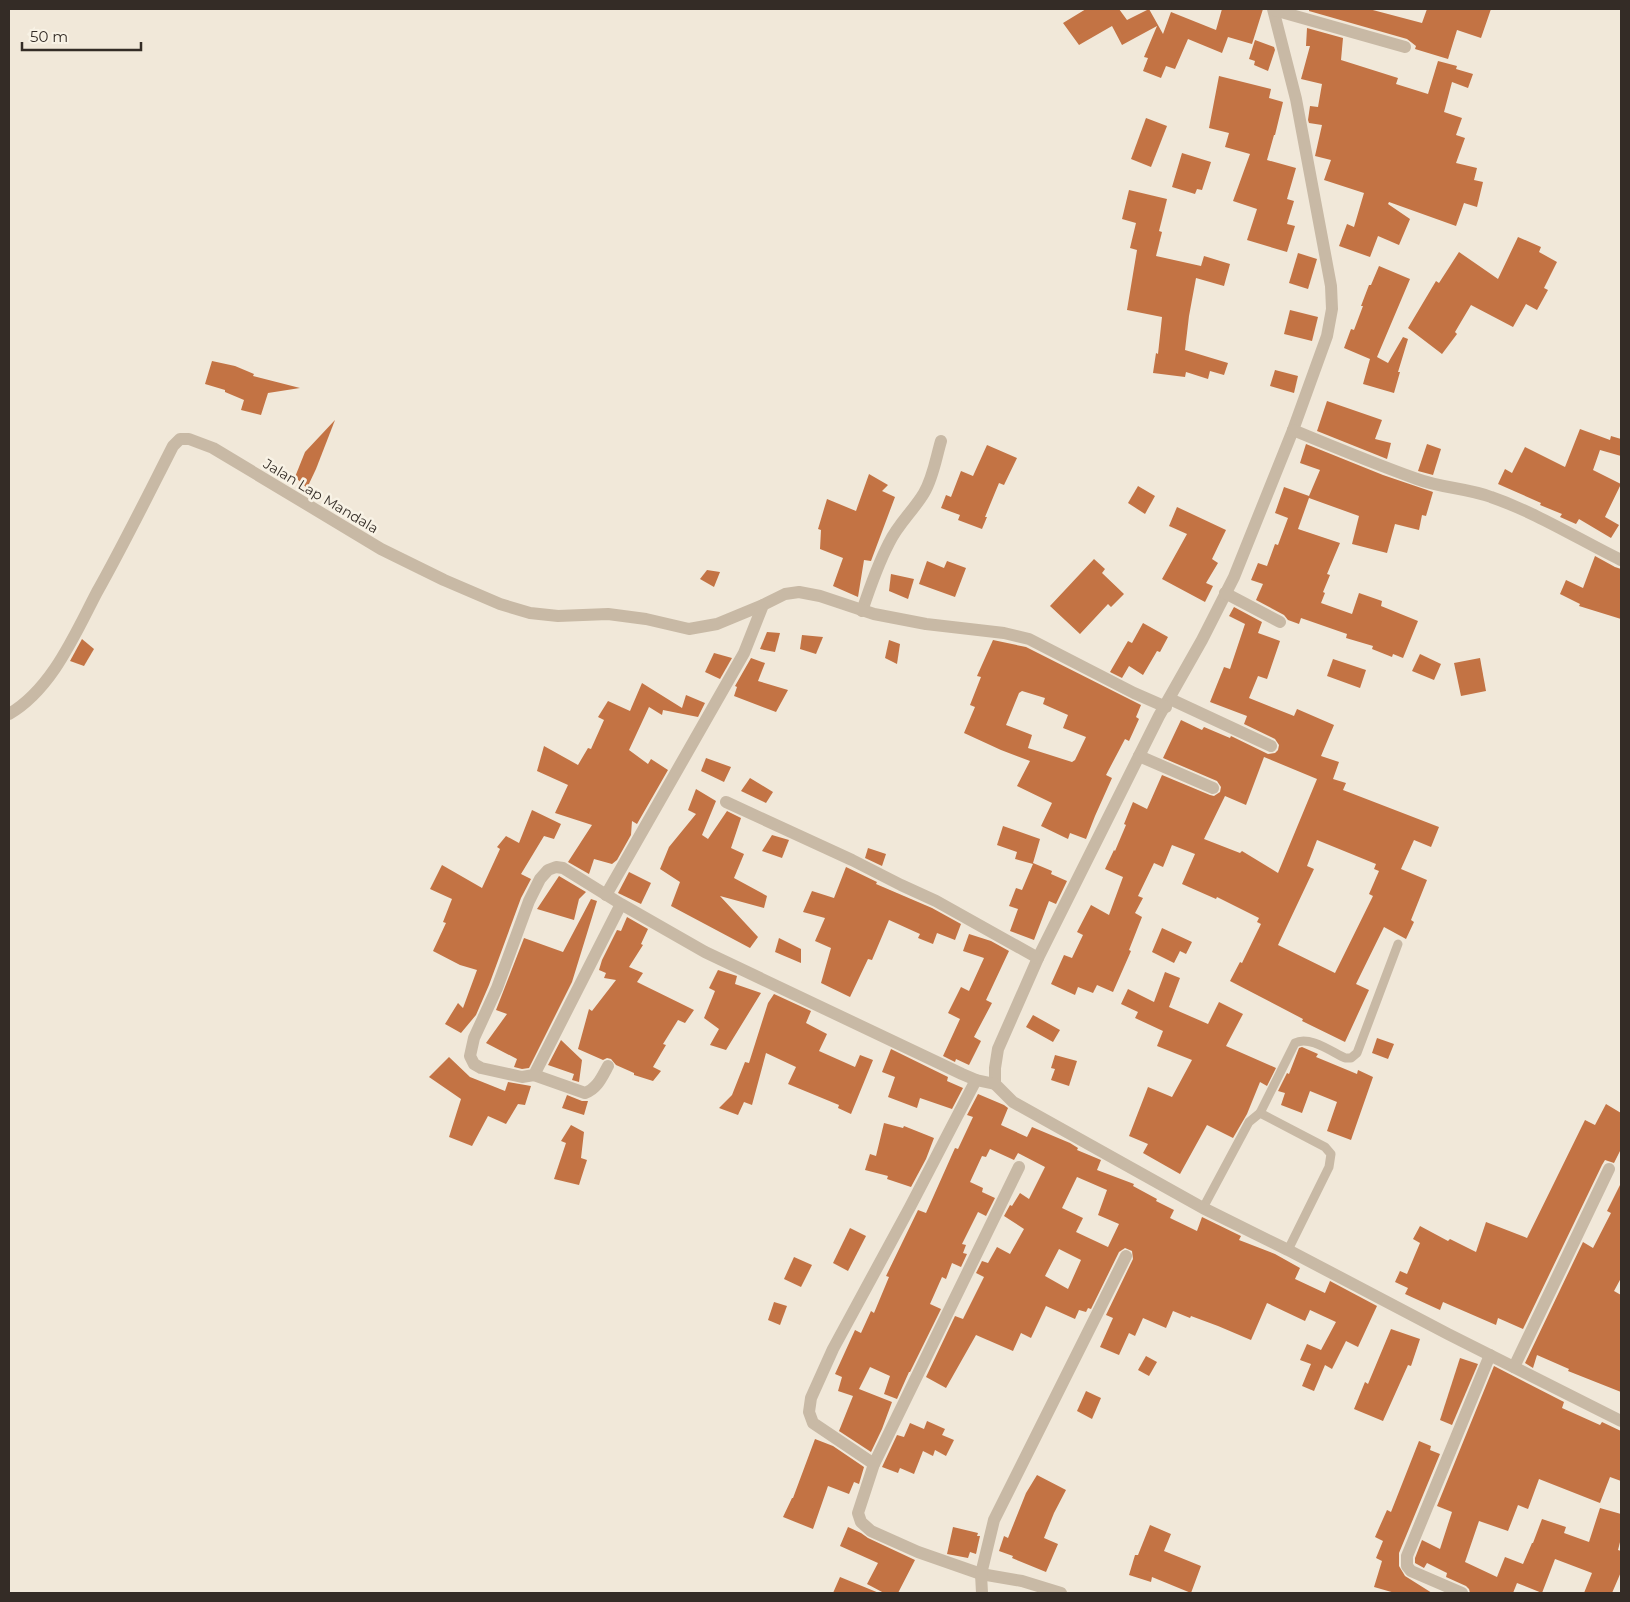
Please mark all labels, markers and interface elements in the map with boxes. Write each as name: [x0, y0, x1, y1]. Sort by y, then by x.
scale bar: [22, 20, 141, 52]
text: 50 m: [30, 27, 68, 46]
street label: Jalan Lap Mandala: [259, 454, 382, 537]

